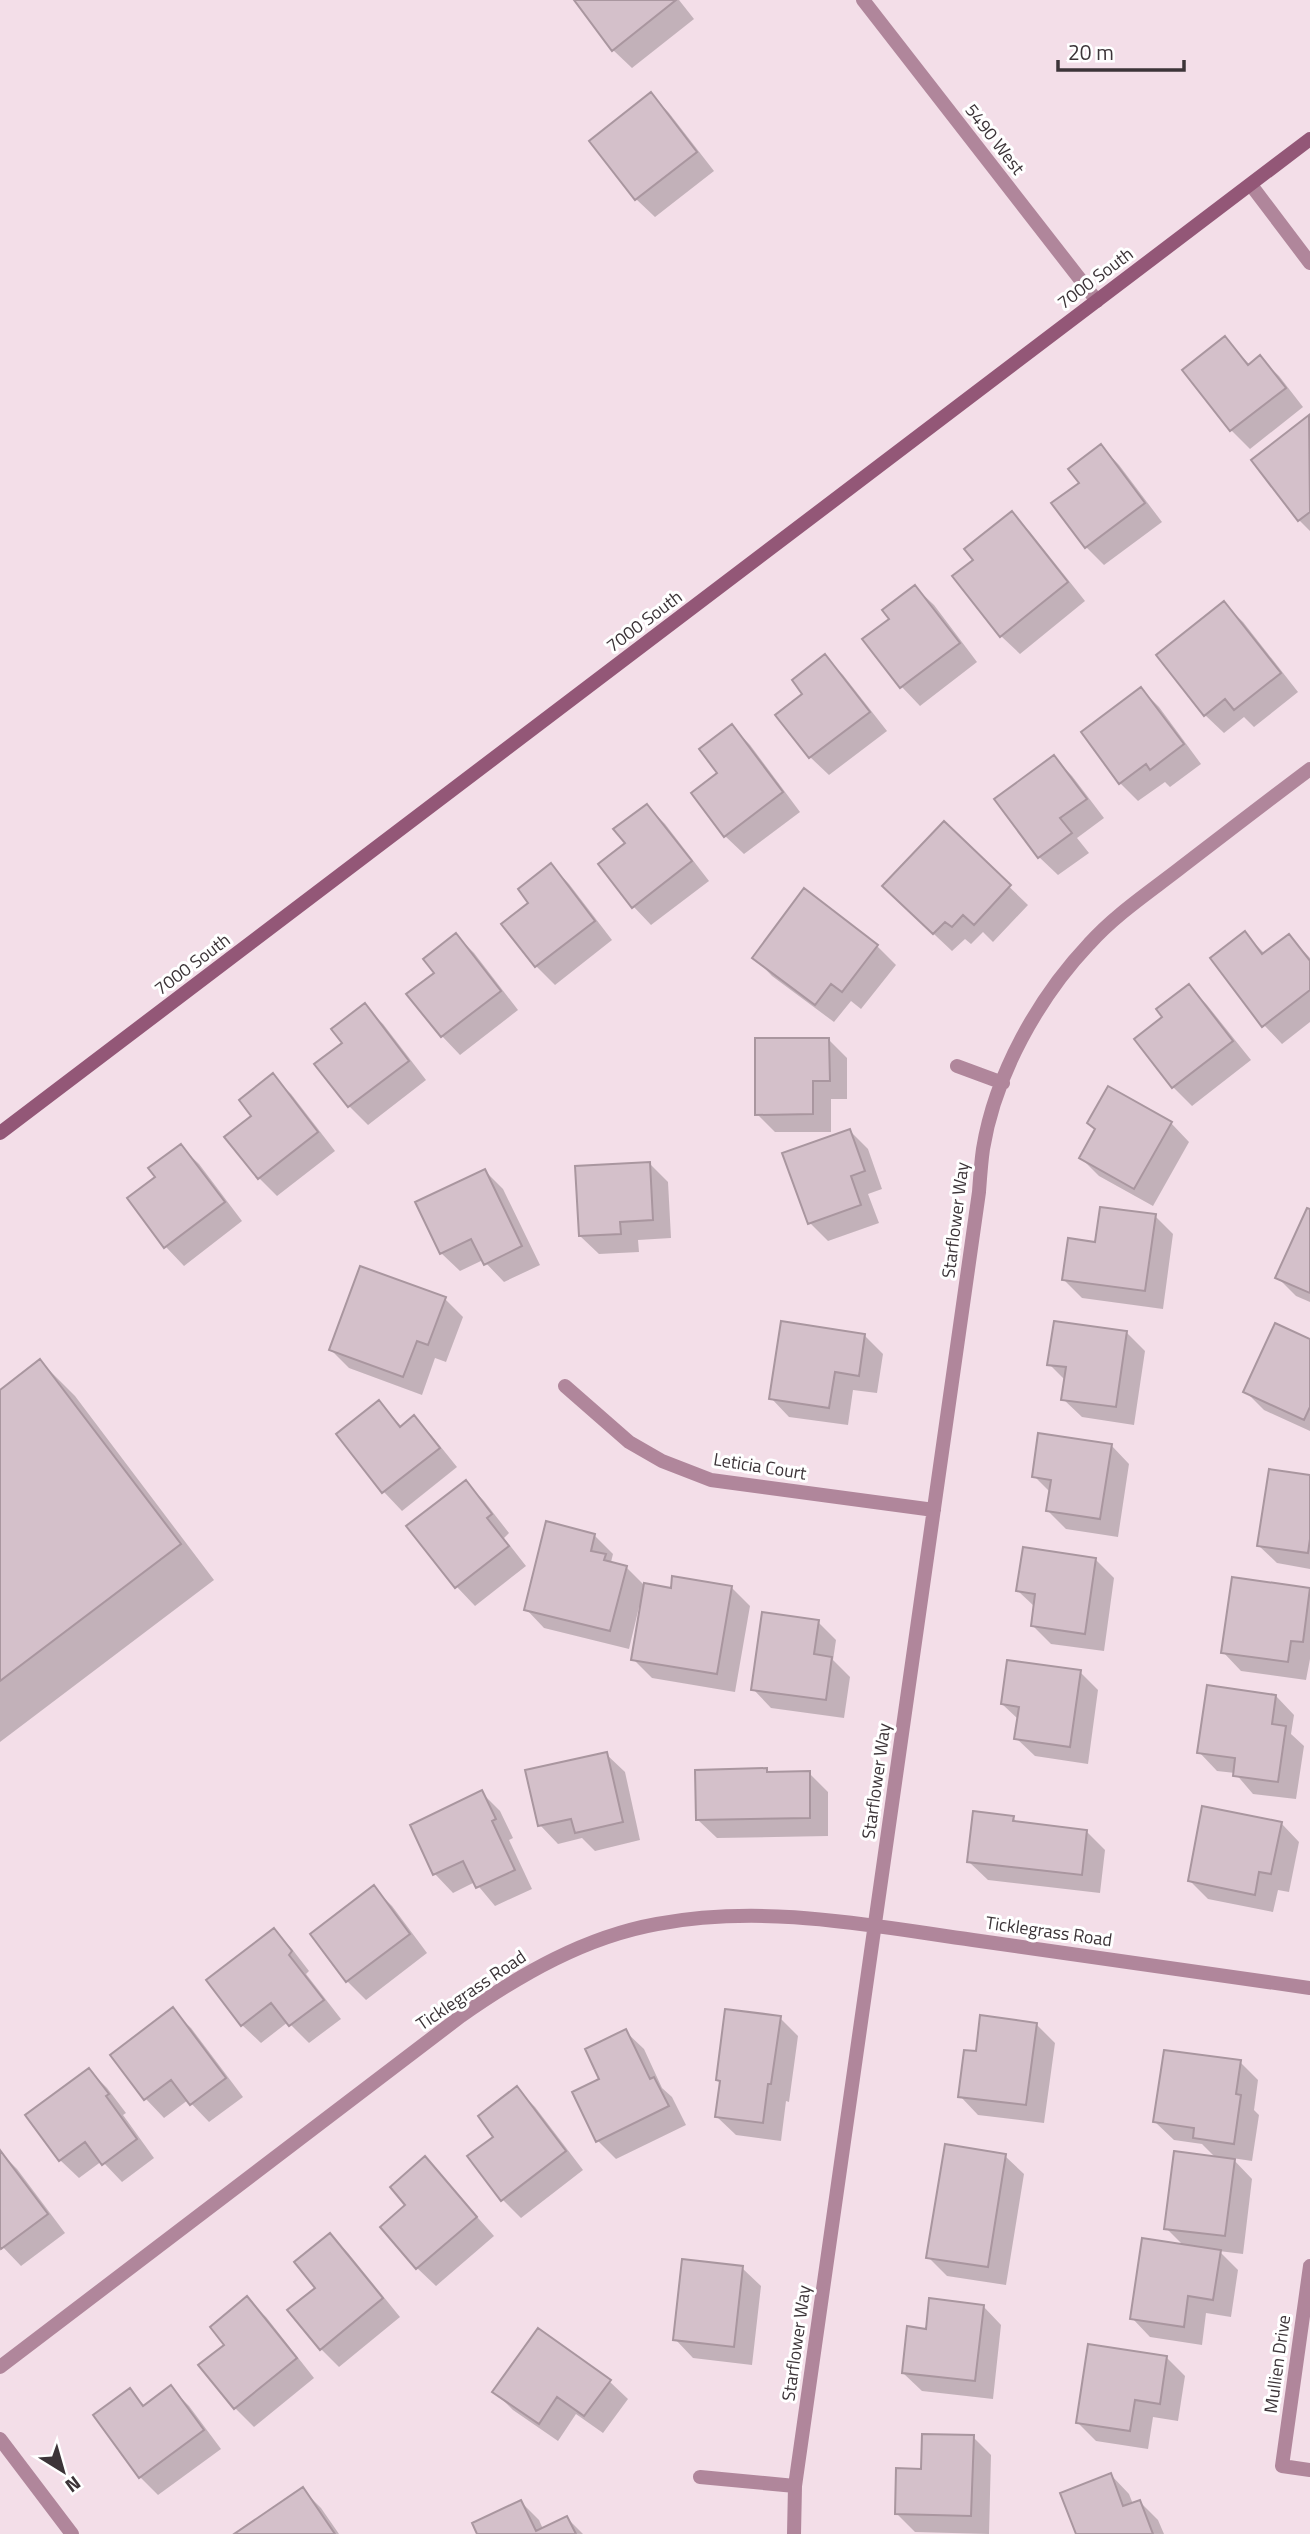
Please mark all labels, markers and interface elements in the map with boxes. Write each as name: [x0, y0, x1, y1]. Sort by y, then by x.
scale bar: [1058, 28, 1184, 72]
text: 20 m: [1068, 36, 1114, 68]
street label: 5490 West: [959, 98, 1032, 181]
street label: 7000 South: [1051, 240, 1139, 316]
street label: 7000 South: [600, 583, 688, 659]
street label: 7000 South: [148, 926, 236, 1002]
street label: Starflower Way: [934, 1160, 976, 1280]
street label: Leticia Court: [712, 1445, 809, 1487]
street label: Starflower Way: [854, 1721, 898, 1841]
street label: Ticklegrass Road: [984, 1909, 1114, 1953]
street label: Ticklegrass Road: [411, 1943, 531, 2037]
street label: Starflower Way: [774, 2283, 818, 2403]
street label: Mullien Drive: [1257, 2313, 1297, 2415]
north arrow: [28, 2436, 98, 2506]
text: N: [60, 2469, 88, 2501]

